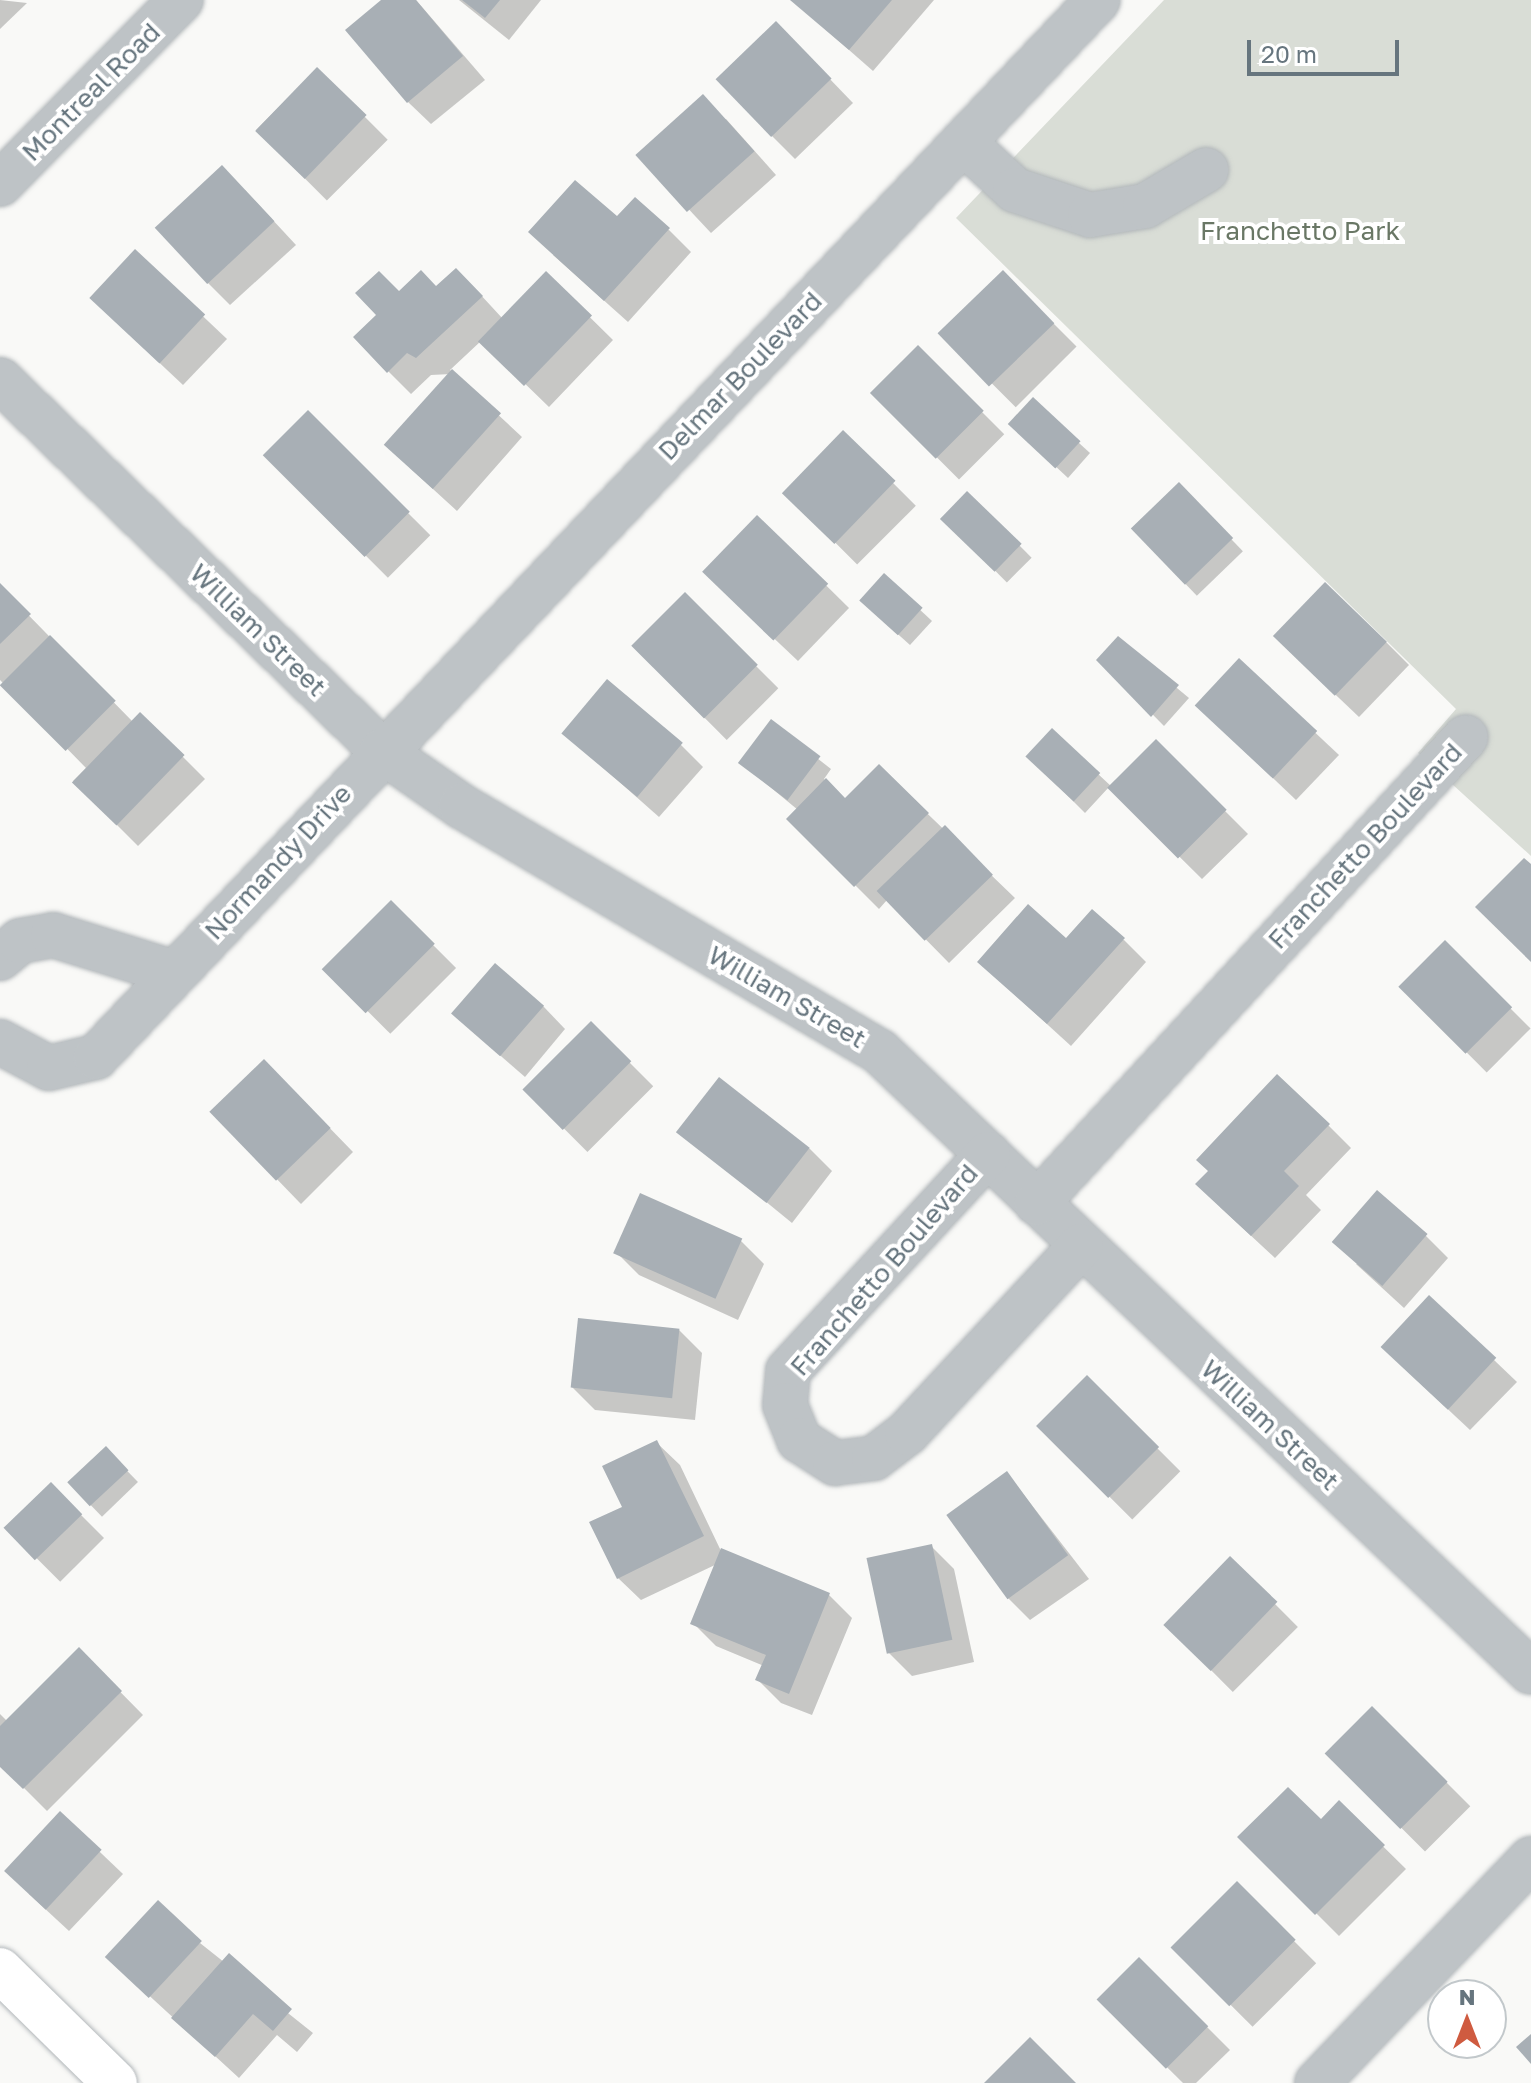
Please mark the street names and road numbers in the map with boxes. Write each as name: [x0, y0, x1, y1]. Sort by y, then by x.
street label: Montreal Road: [16, 17, 166, 167]
street label: Delmar Boulevard: [652, 285, 828, 467]
street label: William Street: [184, 557, 332, 703]
street label: Franchetto Boulevard: [1262, 737, 1468, 955]
street label: Normandy Drive: [198, 778, 358, 946]
street label: William Street: [703, 939, 871, 1055]
street label: Franchetto Boulevard: [784, 1158, 984, 1382]
street label: William Street: [1195, 1353, 1345, 1497]

